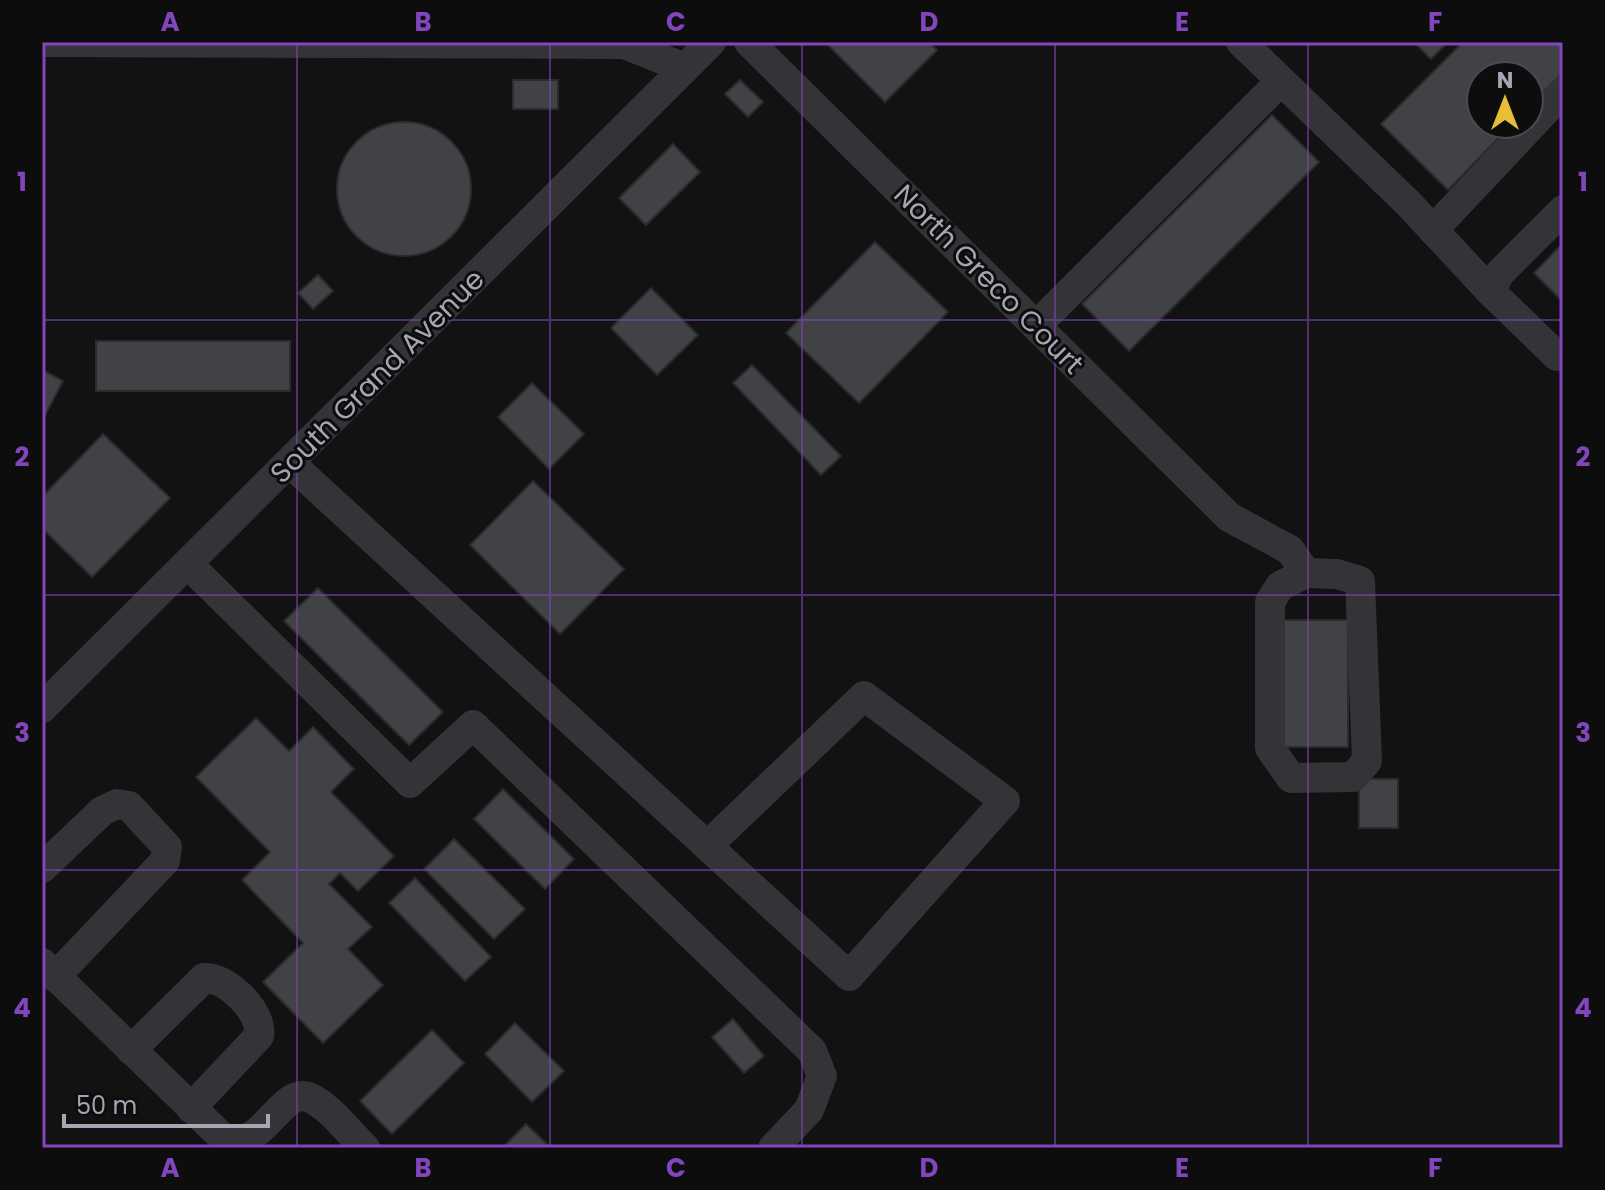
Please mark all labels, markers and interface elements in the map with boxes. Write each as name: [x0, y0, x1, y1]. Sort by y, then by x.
text: A: [160, 4, 180, 40]
text: B: [414, 4, 432, 40]
text: C: [666, 4, 686, 40]
text: D: [920, 4, 939, 40]
text: E: [1175, 4, 1189, 40]
text: F: [1428, 4, 1442, 40]
north arrow: [1465, 60, 1545, 140]
text: N: [1497, 65, 1513, 96]
text: 1: [17, 164, 27, 200]
text: 1: [1578, 164, 1588, 200]
street label: North Greco Court: [885, 176, 1092, 383]
street label: South Grand Avenue: [262, 261, 493, 492]
text: 2: [15, 439, 30, 475]
text: 2: [1576, 439, 1591, 475]
text: 3: [14, 715, 30, 751]
text: 3: [1575, 715, 1591, 751]
text: 4: [13, 990, 31, 1026]
text: 4: [1574, 990, 1592, 1026]
scale bar: [64, 1078, 268, 1128]
text: 50 m: [76, 1089, 137, 1122]
text: A: [160, 1150, 180, 1186]
text: B: [414, 1150, 432, 1186]
text: C: [666, 1150, 686, 1186]
text: D: [920, 1150, 939, 1186]
text: E: [1175, 1150, 1189, 1186]
text: F: [1428, 1150, 1442, 1186]

